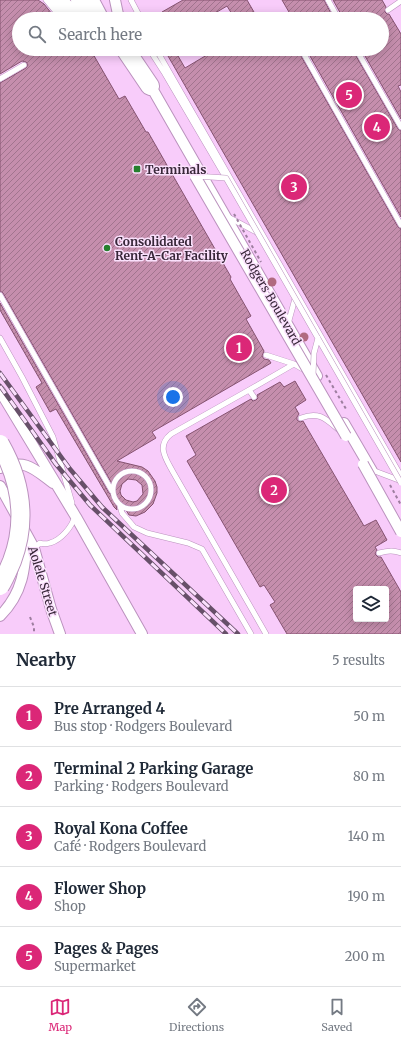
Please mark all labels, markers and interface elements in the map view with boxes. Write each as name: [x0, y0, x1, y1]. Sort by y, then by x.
search box: [12, 12, 389, 56]
icon: search: [26, 23, 48, 45]
text: Search here: [58, 25, 142, 44]
pin: 5: [336, 80, 362, 110]
pin: 4: [364, 112, 390, 142]
place label: Terminals: [145, 162, 206, 177]
marker: Terminals: [132, 164, 142, 174]
pin: 3: [281, 172, 307, 202]
place label: Consolidated Rent-A-Car Facility: [115, 234, 229, 263]
marker: Consolidated Rent-A-Car Facility: [102, 243, 112, 253]
street label: Rodgers Boulevard: [237, 246, 305, 348]
pin: 1: [226, 333, 252, 363]
your location: [163, 387, 183, 407]
pin: 2: [261, 475, 287, 505]
street label: Aolele Street: [25, 543, 61, 618]
map controls: [353, 586, 389, 622]
button: layers: [353, 586, 389, 622]
text: Nearby: [16, 649, 76, 671]
text: 5 results: [332, 652, 385, 669]
text: Pre Arranged 4: [54, 699, 165, 718]
text: 1: [26, 708, 32, 725]
text: 50 m: [353, 708, 385, 725]
text: Bus stop · Rodgers Boulevard: [54, 718, 232, 735]
text: Terminal 2 Parking Garage: [54, 759, 253, 778]
text: 2: [25, 768, 33, 785]
text: 80 m: [353, 768, 385, 785]
text: Parking · Rodgers Boulevard: [54, 778, 229, 795]
text: Royal Kona Coffee: [54, 819, 188, 838]
text: 3: [25, 828, 33, 845]
text: 140 m: [348, 828, 385, 845]
text: Café · Rodgers Boulevard: [54, 838, 206, 855]
text: Flower Shop: [54, 879, 146, 898]
text: 4: [25, 888, 33, 905]
text: 190 m: [348, 888, 385, 905]
text: Shop: [54, 898, 86, 915]
text: Pages & Pages: [54, 939, 159, 958]
text: 5: [25, 948, 33, 965]
text: 200 m: [345, 948, 385, 965]
text: Supermarket: [54, 958, 136, 975]
tab: Map: [49, 996, 72, 1034]
tab: Directions: [169, 996, 224, 1034]
tab: Saved: [321, 996, 352, 1034]

